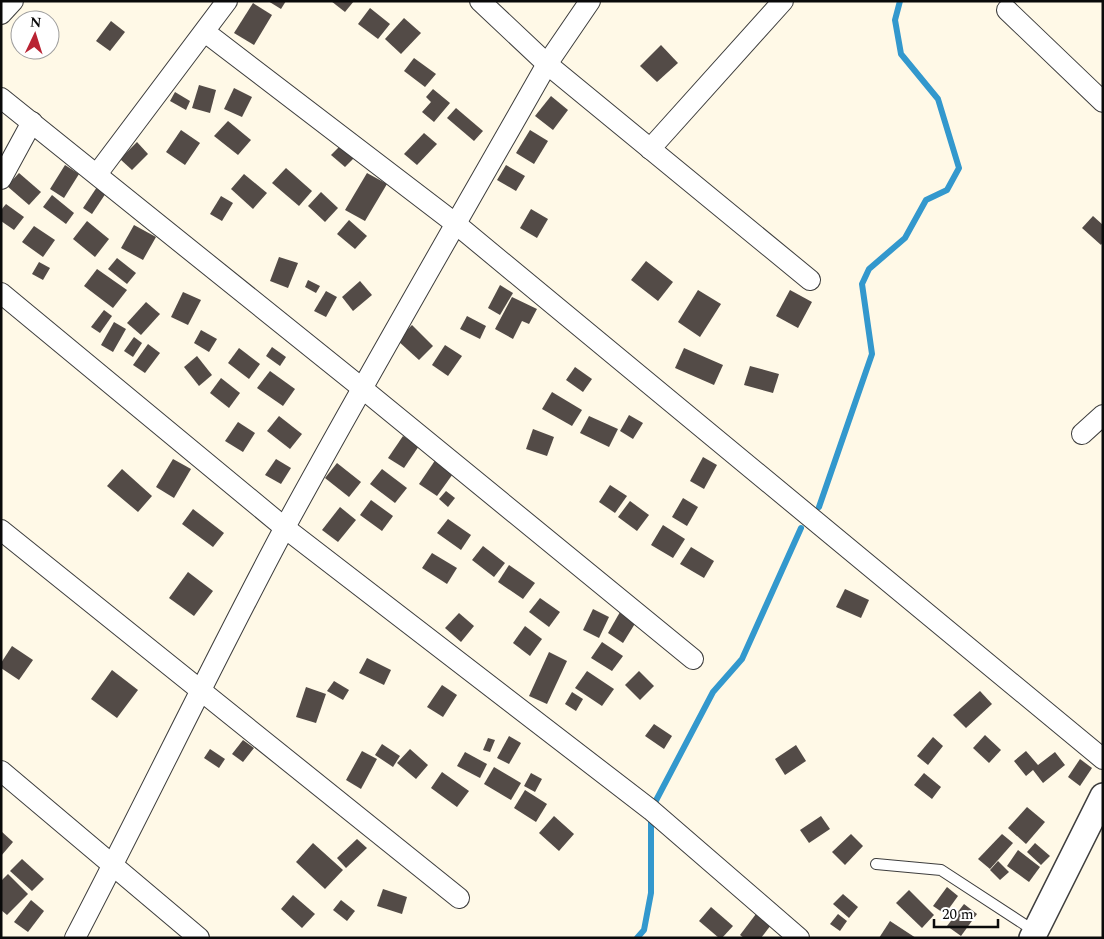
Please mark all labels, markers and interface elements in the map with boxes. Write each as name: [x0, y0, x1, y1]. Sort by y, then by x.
north arrow: [10, 10, 60, 60]
text: N: [29, 12, 42, 33]
scale bar: [934, 896, 998, 928]
text: 20 m: [942, 903, 974, 926]

